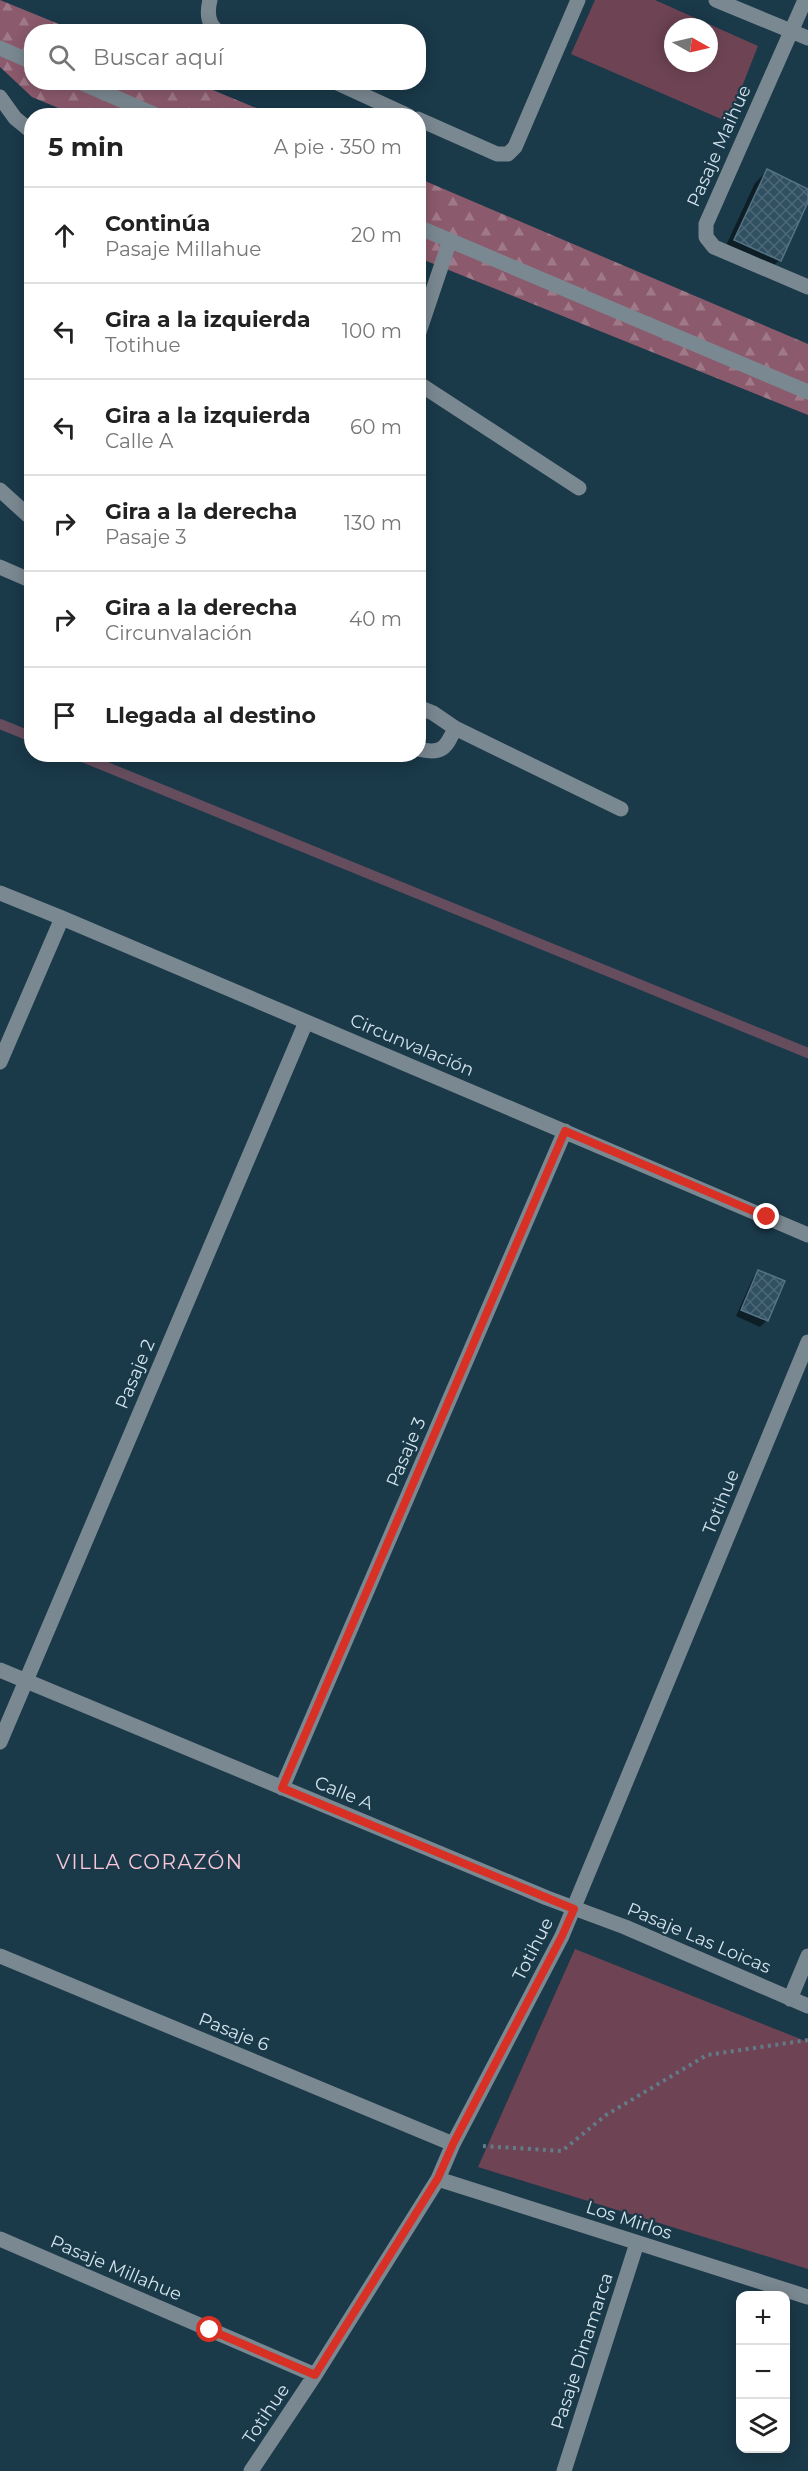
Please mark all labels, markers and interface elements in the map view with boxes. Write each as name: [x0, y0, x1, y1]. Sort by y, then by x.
north arrow: [664, 18, 718, 72]
search box: [24, 24, 426, 90]
icon: search: [45, 41, 78, 74]
text: Buscar aquí: [93, 44, 224, 71]
street label: Pasaje Maihue: [682, 82, 756, 210]
text: 5 min: [48, 131, 124, 163]
text: A pie · 350 m: [274, 135, 402, 159]
text: Continúa: [105, 210, 210, 237]
icon: ahead: [48, 219, 81, 252]
text: 20 m: [351, 223, 402, 247]
text: Pasaje Millahue: [105, 237, 261, 261]
text: Gira a la izquierda: [105, 306, 311, 333]
icon: left: [48, 315, 81, 348]
text: 100 m: [342, 319, 402, 343]
text: Totihue: [105, 333, 180, 357]
text: Gira a la izquierda: [105, 402, 311, 429]
icon: left: [48, 411, 81, 444]
text: 60 m: [350, 415, 402, 439]
text: Calle A: [105, 429, 173, 453]
text: Gira a la derecha: [105, 498, 297, 525]
icon: right: [48, 507, 81, 540]
text: 130 m: [344, 511, 402, 535]
text: Pasaje 3: [105, 525, 187, 549]
text: Gira a la derecha: [105, 594, 297, 621]
icon: right: [48, 603, 81, 636]
text: 40 m: [349, 607, 402, 631]
text: Circunvalación: [105, 621, 252, 645]
icon: arrive: [48, 699, 81, 732]
text: Llegada al destino: [105, 702, 316, 729]
street label: Circunvalación: [347, 1009, 477, 1081]
route end: [753, 1203, 779, 1229]
street label: Pasaje 2: [111, 1336, 159, 1412]
street label: Pasaje 3: [382, 1414, 430, 1490]
street label: Totihue: [698, 1466, 744, 1538]
street label: Calle A: [311, 1771, 377, 1815]
district label: VILLA CORAZÓN: [56, 1850, 244, 1874]
street label: Pasaje Las Loicas: [624, 1898, 774, 1978]
street label: Totihue: [508, 1914, 558, 1984]
street label: Pasaje 6: [195, 2008, 273, 2056]
street label: Los Mirlos: [583, 2196, 675, 2244]
street label: Pasaje Millahue: [47, 2230, 185, 2306]
street label: Pasaje Dinamarca: [546, 2270, 618, 2432]
map controls: [736, 2291, 790, 2453]
button: +: [736, 2291, 790, 2345]
route start: [196, 2316, 222, 2342]
button: −: [736, 2345, 790, 2399]
street label: Totihue: [238, 2380, 294, 2448]
button: layers: [736, 2399, 790, 2453]

